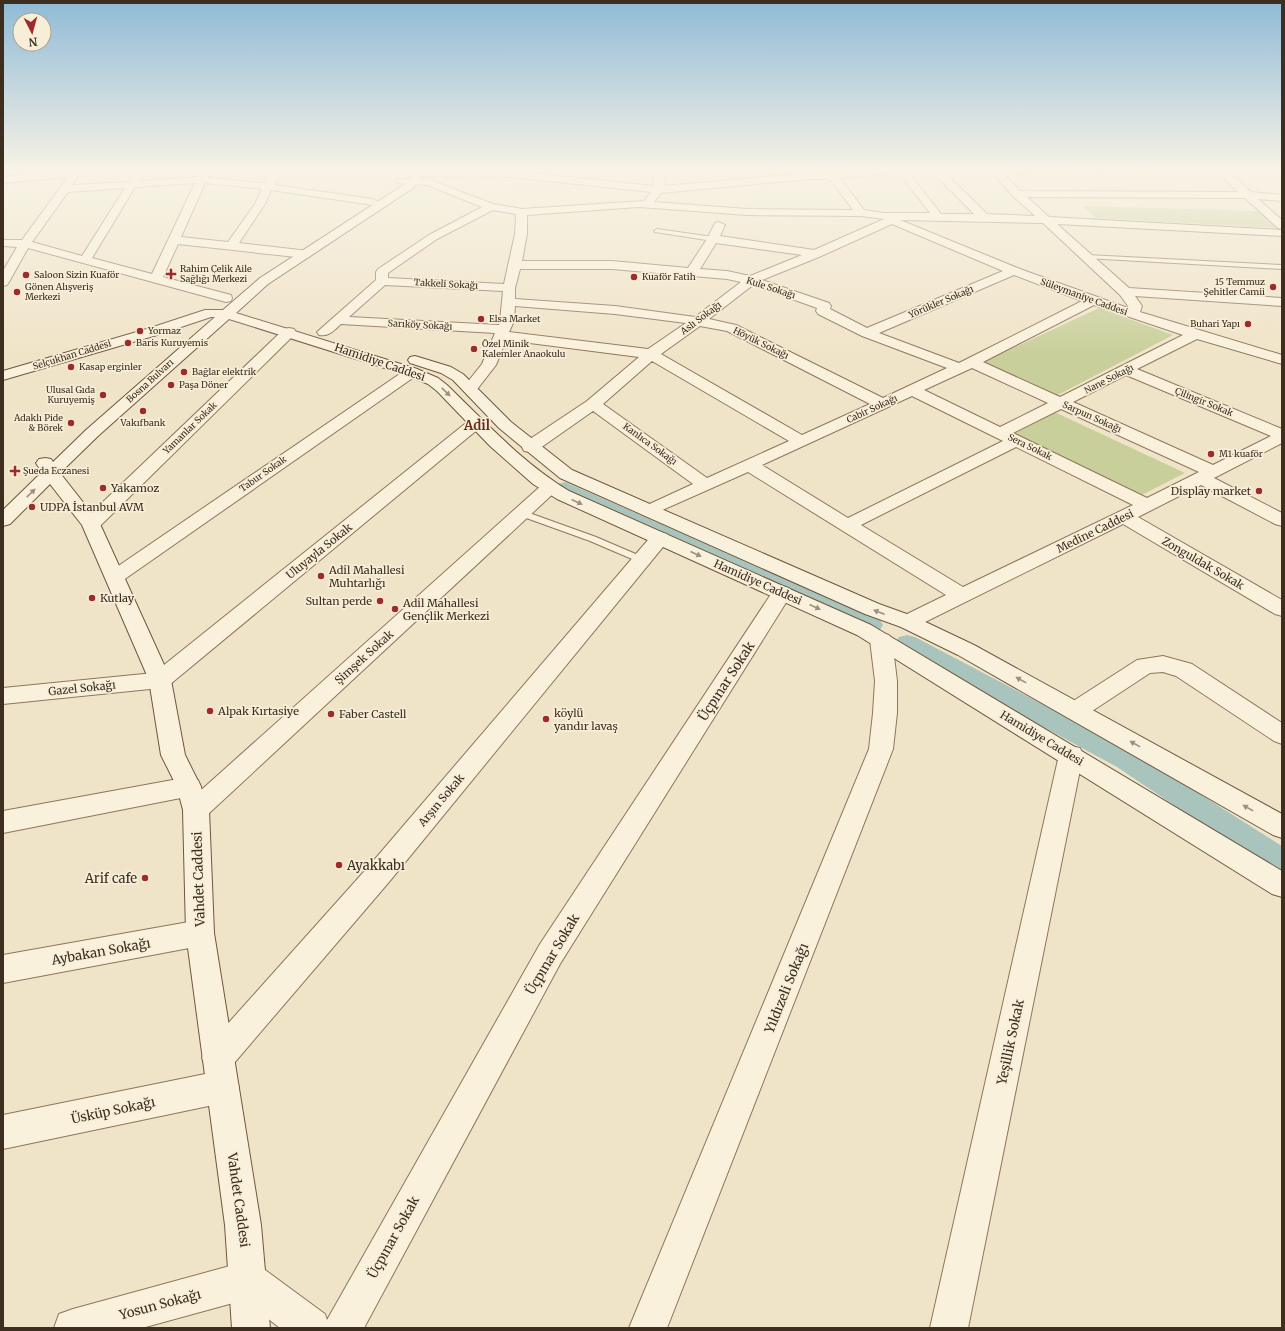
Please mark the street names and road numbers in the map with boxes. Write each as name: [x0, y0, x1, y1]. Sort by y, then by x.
street label: Kule Sokağı: [745, 274, 797, 301]
street label: Takkeli Sokağı: [414, 276, 478, 291]
street label: Süleymaniye Caddesi: [1039, 276, 1129, 317]
street label: Yörükler Sokağı: [906, 283, 975, 321]
street label: Aslı Sokağı: [677, 299, 723, 337]
street label: Sarıköy Sokağı: [387, 317, 453, 332]
street label: Höyük Sokağı: [732, 324, 791, 361]
street label: Selçukhan Caddesi: [31, 337, 112, 372]
street label: Hamidiye Caddesi: [333, 340, 428, 384]
street label: Bosna Bulvarı: [124, 356, 176, 405]
street label: Nane Sokağı: [1082, 361, 1135, 396]
street label: Çilingir Sokak: [1174, 385, 1235, 418]
street label: Cabir Sokağı: [845, 392, 899, 425]
street label: Yamanlar Sokak: [160, 399, 219, 457]
street label: Sarpun Sokağı: [1061, 399, 1123, 434]
street label: Kanlıca Sokağı: [621, 420, 679, 467]
street label: Sera Sokak: [1006, 431, 1054, 462]
street label: Tabur Sokak: [237, 453, 289, 494]
street label: Medine Caddesi: [1054, 506, 1136, 556]
street label: Uluyayla Sokak: [283, 520, 355, 582]
street label: Zonguldak Sokak: [1159, 534, 1247, 592]
street label: Hamidiye Caddesi: [712, 556, 805, 608]
street label: Şimşek Sokak: [332, 627, 396, 687]
street label: Üçpınar Sokak: [694, 638, 759, 724]
street label: Gazel Sokağı: [48, 677, 117, 699]
street label: Hamidiye Caddesi: [998, 708, 1087, 769]
street label: Arşın Sokak: [414, 771, 467, 830]
street label: Vahdet Caddesi: [188, 831, 209, 928]
street label: Üçpınar Sokak: [522, 910, 584, 998]
street label: Aybakan Sokağı: [49, 934, 152, 969]
street label: Yıldızeli Sokağı: [760, 941, 812, 1037]
street label: Yeşillik Sokak: [993, 997, 1028, 1087]
street label: Üsküp Sokağı: [69, 1093, 157, 1128]
street label: Vahdet Caddesi: [223, 1151, 254, 1248]
street label: Üçpınar Sokak: [364, 1192, 423, 1281]
street label: Yosun Sokağı: [117, 1285, 203, 1324]

